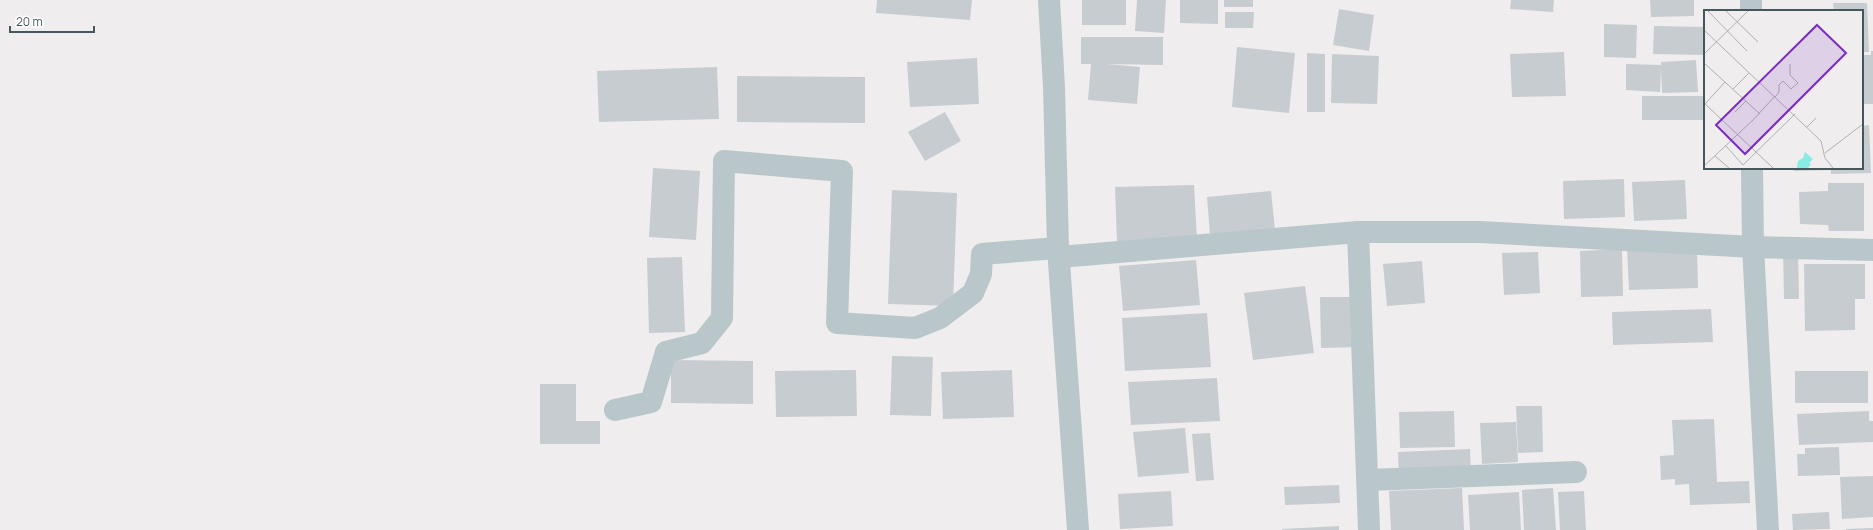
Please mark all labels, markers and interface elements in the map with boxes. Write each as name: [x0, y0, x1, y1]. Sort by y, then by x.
scale bar: [10, 8, 94, 34]
inset map: [1704, 10, 1863, 169]
text: 20 m: [16, 13, 43, 30]

